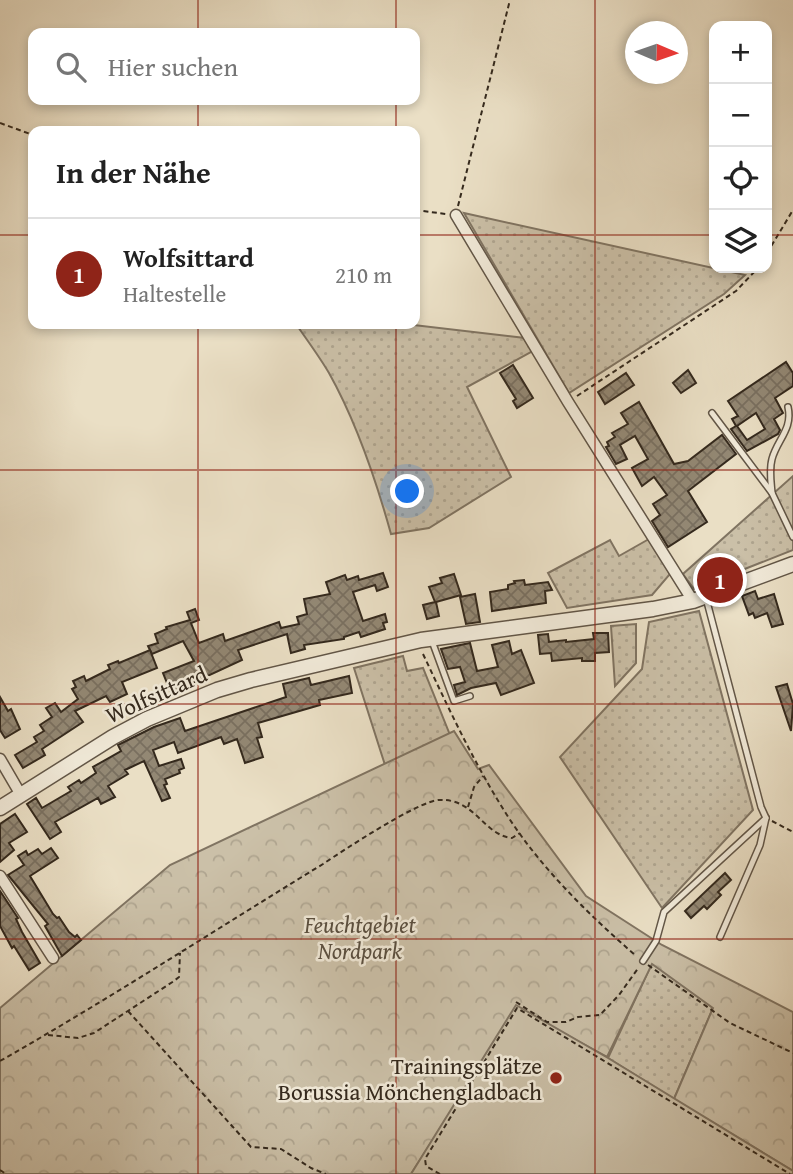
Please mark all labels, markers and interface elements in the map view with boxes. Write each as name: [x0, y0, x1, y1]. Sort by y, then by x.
north arrow: [625, 21, 688, 84]
map controls: [709, 21, 772, 273]
button: +: [709, 21, 772, 84]
search box: [28, 28, 420, 105]
text: Hier suchen: [108, 47, 238, 86]
icon: search: [52, 48, 90, 86]
button: −: [709, 84, 772, 147]
button: locate: [709, 147, 772, 210]
text: In der Nähe: [56, 150, 211, 194]
button: layers: [709, 210, 772, 273]
text: Wolfsittard: [123, 238, 254, 277]
text: 1: [73, 258, 85, 291]
text: 210 m: [335, 258, 392, 291]
text: Haltestelle: [123, 277, 226, 310]
your location: [390, 474, 424, 508]
pin: 1: [697, 554, 743, 606]
street label: Wolfsittard: [100, 657, 213, 731]
park label: Feuchtgebiet Nordpark: [303, 908, 416, 967]
place label: Trainingsplätze Borussia Mönchengladbach: [278, 1049, 542, 1108]
marker: Trainingsplätze Borussia Mönchengladbach: [548, 1070, 564, 1086]

